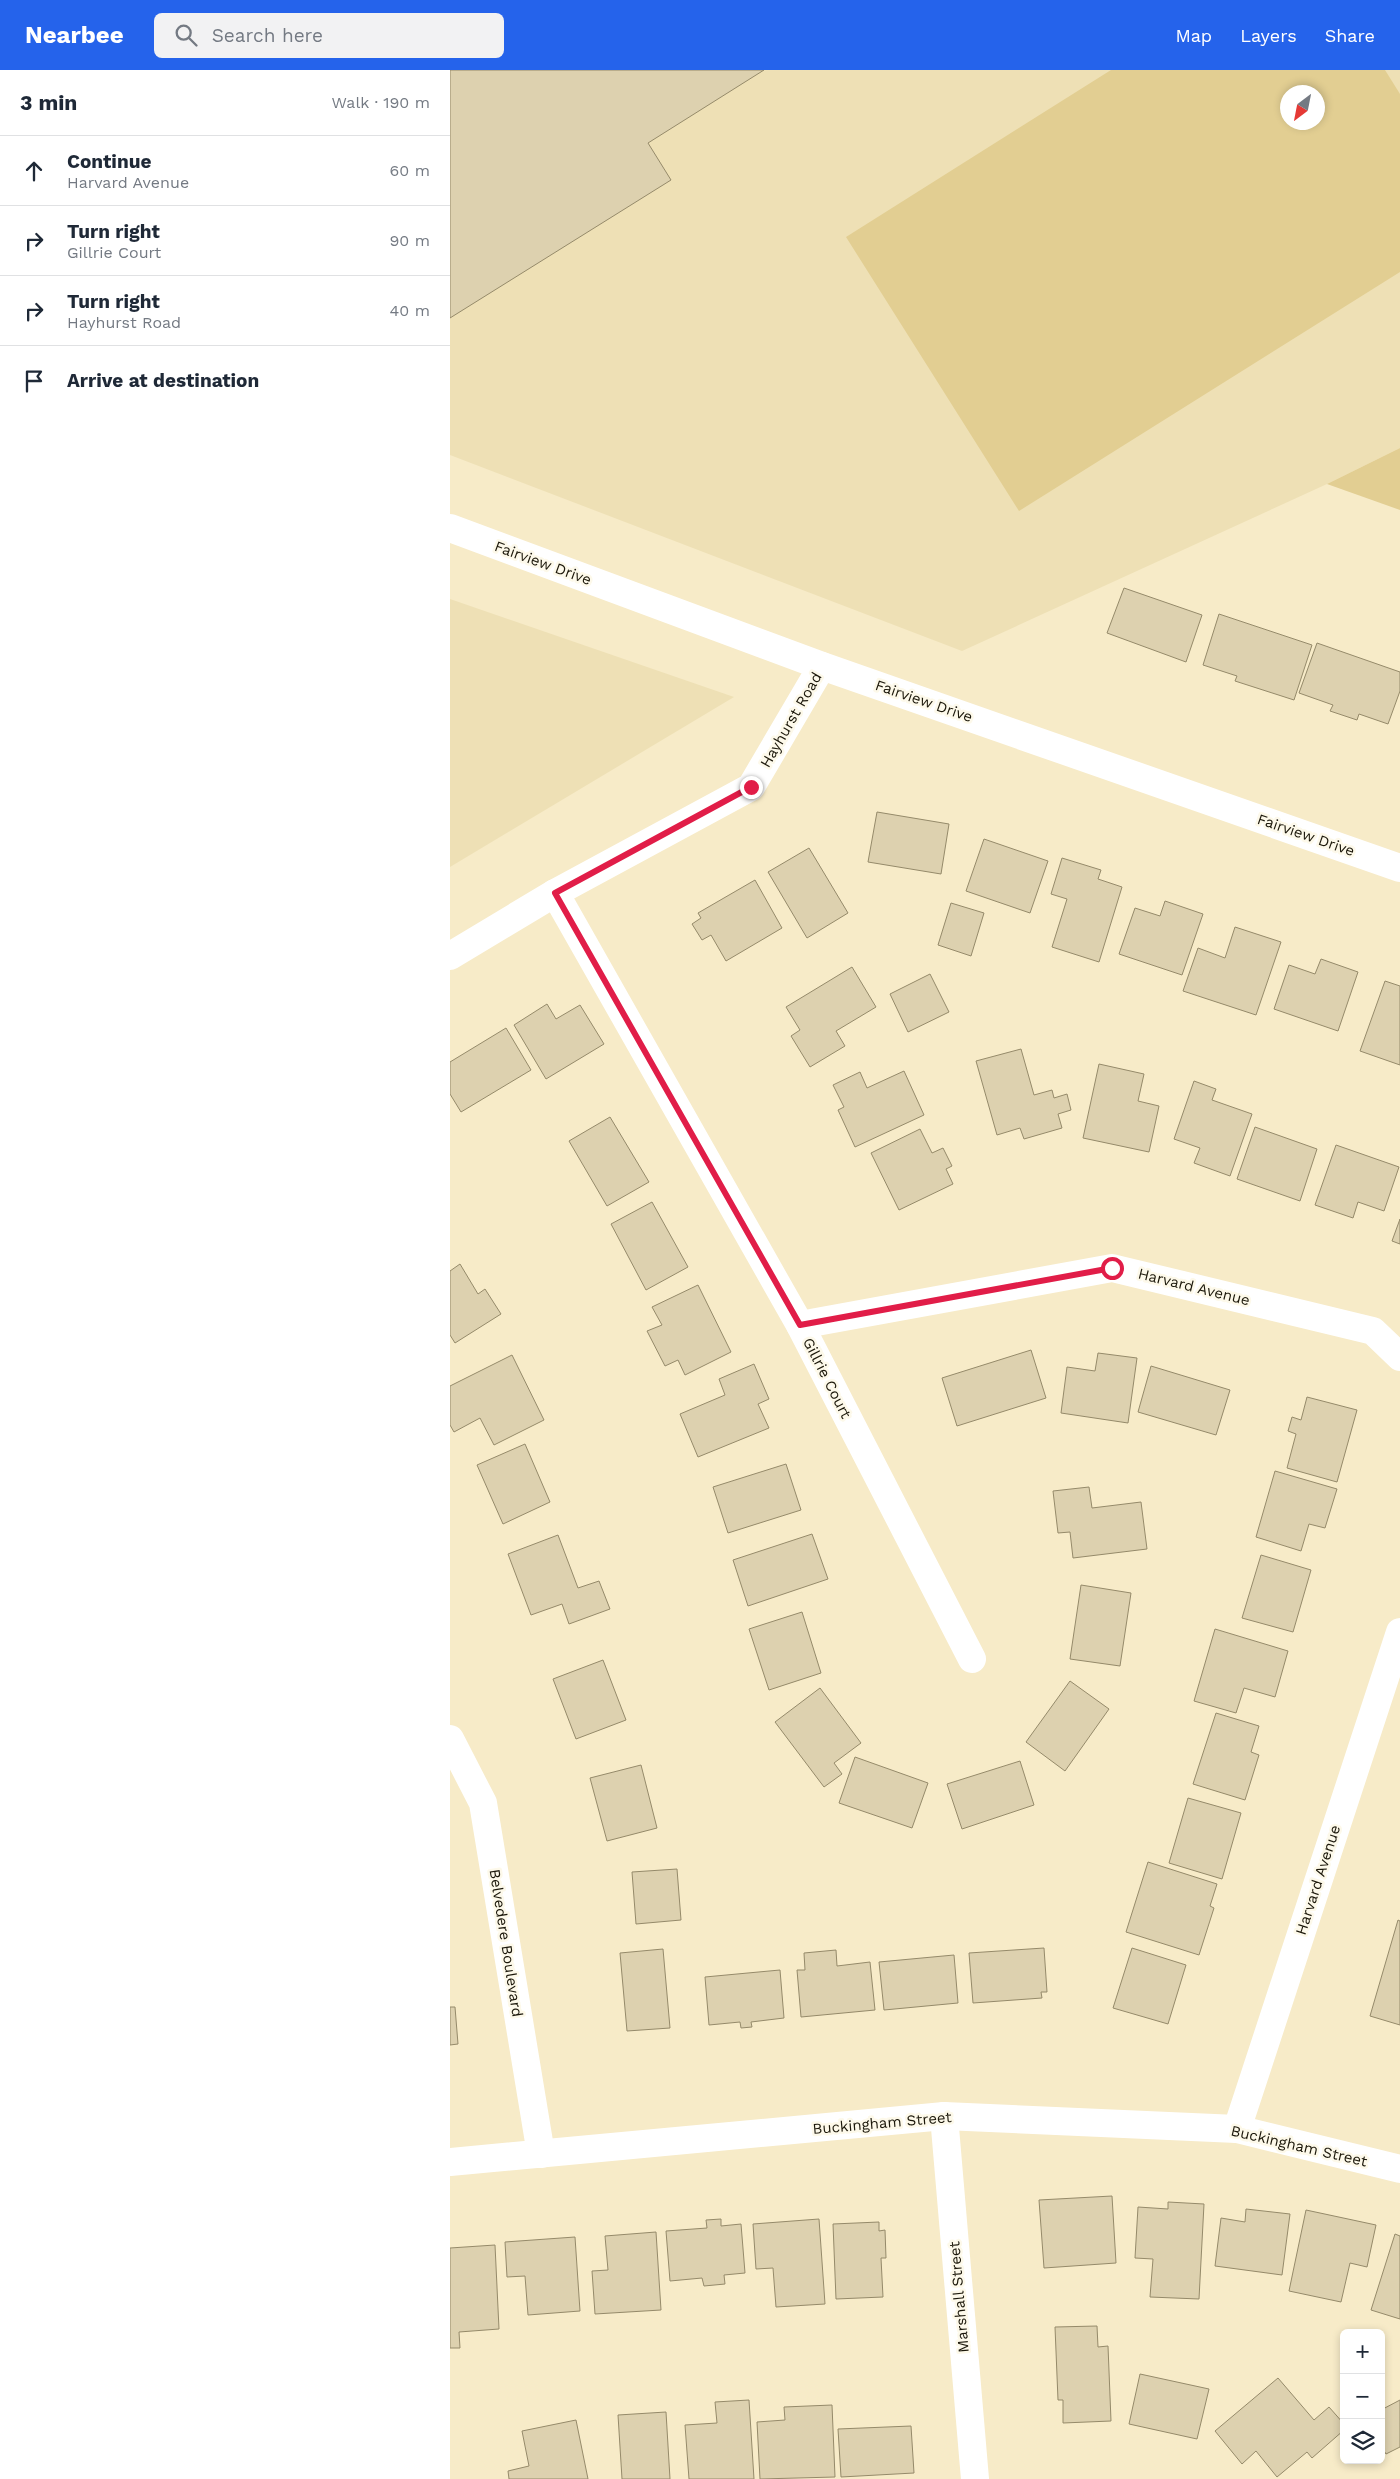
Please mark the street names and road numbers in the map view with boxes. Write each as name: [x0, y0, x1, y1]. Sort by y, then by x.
street label: Fairview Drive: [492, 537, 594, 589]
street label: Hayhurst Road: [756, 669, 826, 771]
street label: Fairview Drive: [873, 676, 975, 726]
street label: Fairview Drive: [1255, 810, 1357, 860]
street label: Harvard Avenue: [1136, 1264, 1252, 1310]
street label: Gillrie Court: [799, 1335, 855, 1422]
street label: Harvard Avenue: [1292, 1823, 1344, 1937]
street label: Belvedere Boulevard: [485, 1868, 527, 2018]
street label: Buckingham Street: [812, 2108, 953, 2138]
street label: Buckingham Street: [1229, 2122, 1370, 2171]
street label: Marshall Street: [945, 2240, 973, 2353]

